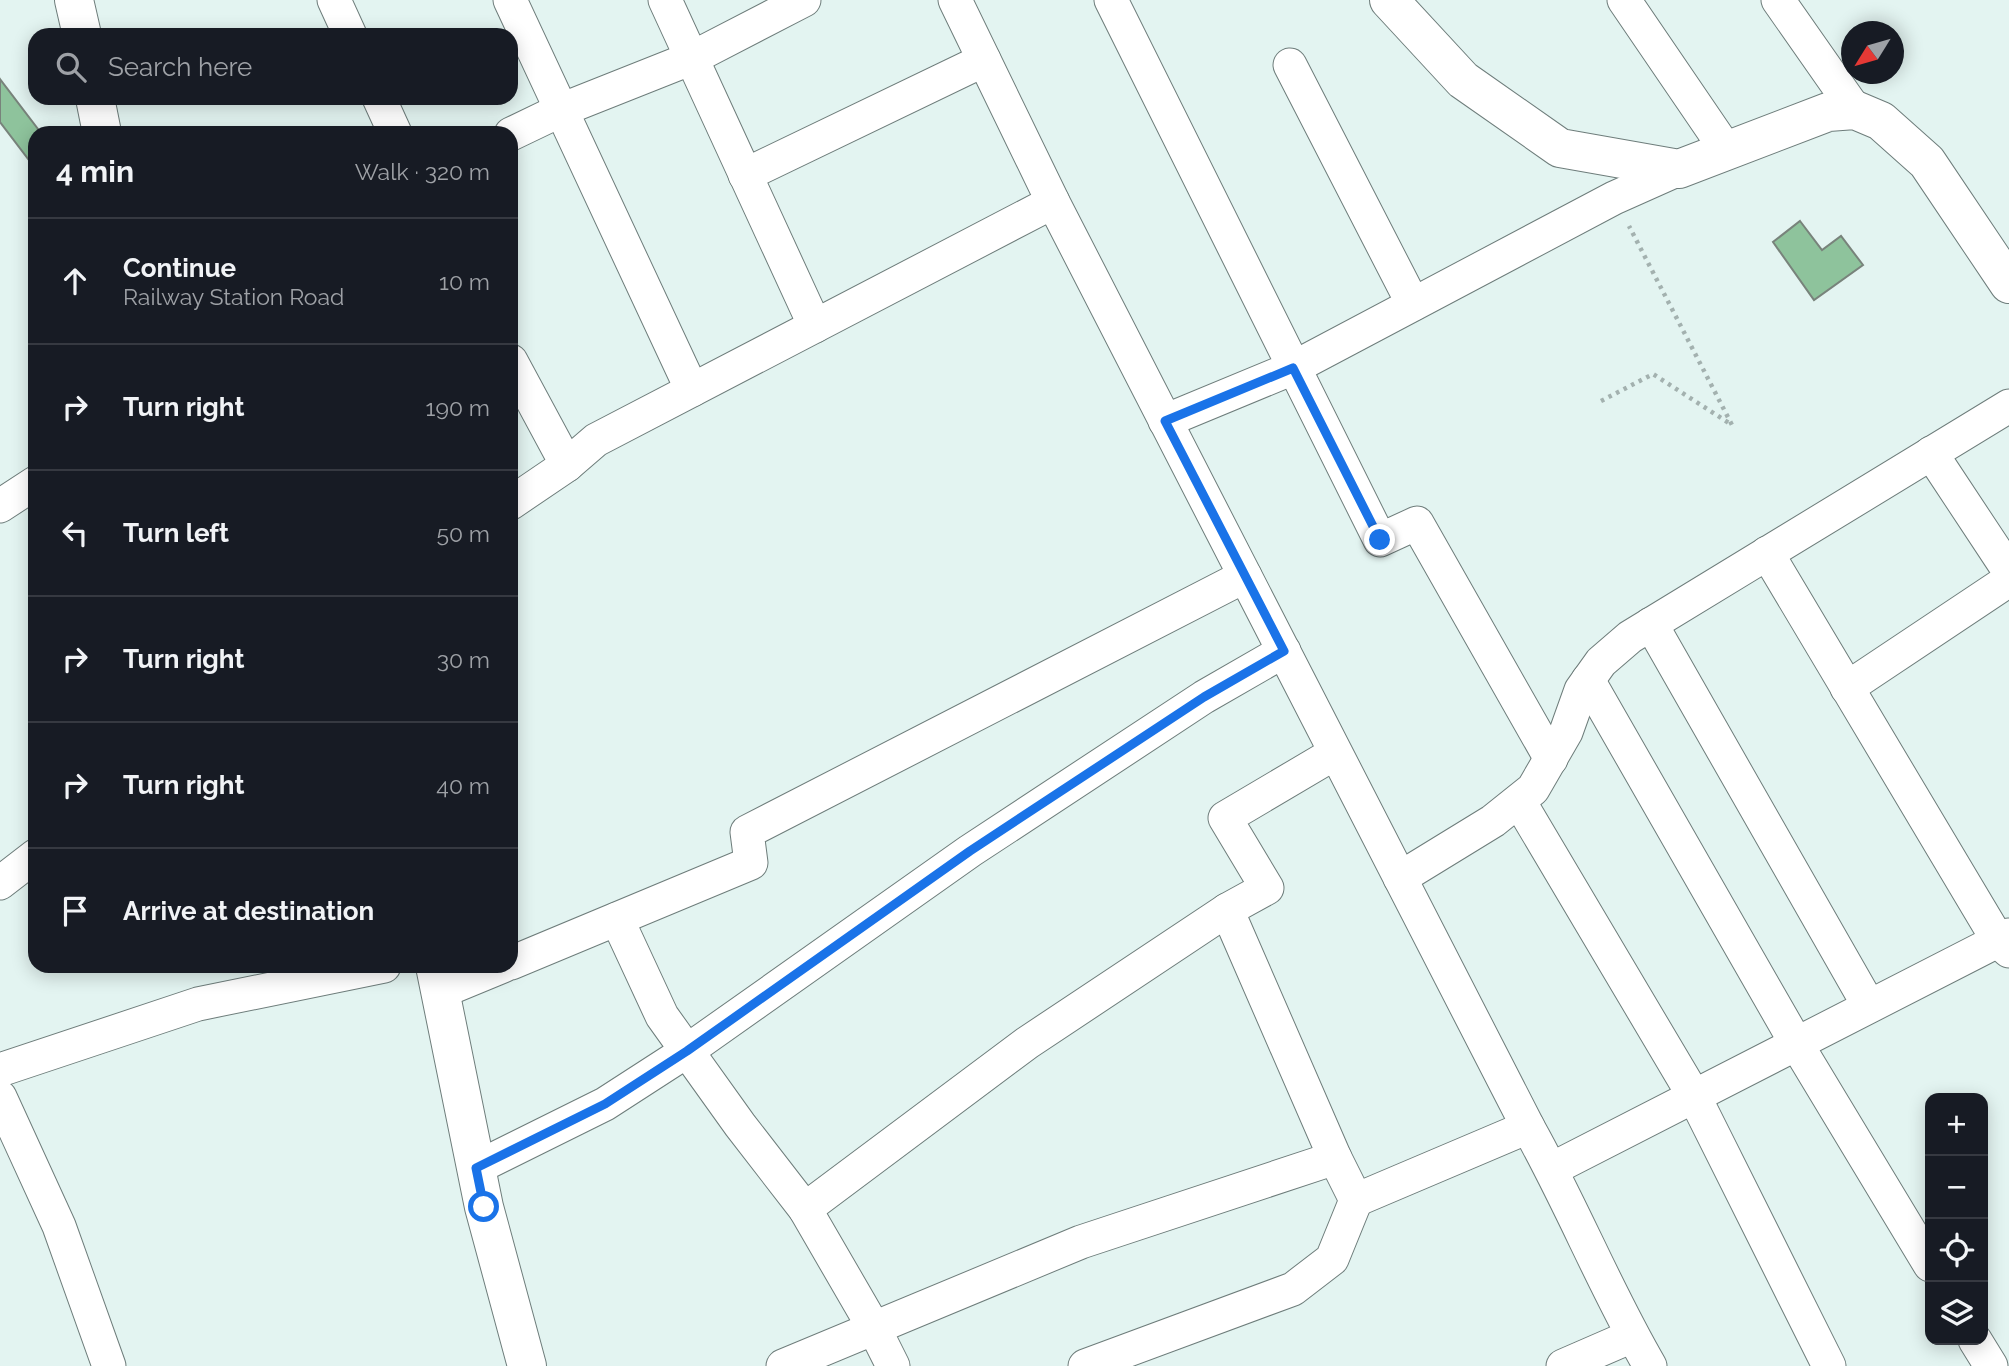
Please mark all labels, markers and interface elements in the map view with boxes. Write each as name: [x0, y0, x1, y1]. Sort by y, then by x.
north arrow: [1841, 21, 1904, 84]
search box: [28, 28, 518, 105]
icon: search: [52, 48, 90, 86]
text: Search here: [108, 52, 252, 82]
text: 4 min: [56, 154, 134, 189]
text: Walk · 320 m: [355, 158, 490, 185]
text: Continue: [123, 253, 236, 283]
icon: ahead: [56, 262, 94, 300]
text: 10 m: [439, 268, 490, 295]
text: Railway Station Road: [123, 283, 344, 310]
icon: right: [56, 388, 94, 426]
text: Turn right: [123, 392, 244, 422]
text: 190 m: [426, 394, 490, 421]
icon: left: [56, 514, 94, 552]
text: Turn left: [123, 518, 229, 548]
text: 50 m: [436, 520, 490, 547]
route end: [1364, 524, 1395, 555]
icon: right: [56, 640, 94, 678]
text: Turn right: [123, 644, 244, 674]
text: 30 m: [437, 646, 490, 673]
icon: right: [56, 766, 94, 804]
text: Turn right: [123, 770, 244, 800]
text: 40 m: [436, 772, 490, 799]
icon: arrive: [56, 892, 94, 930]
text: Arrive at destination: [123, 896, 374, 926]
map controls: [1925, 1093, 1988, 1345]
button: +: [1925, 1093, 1988, 1156]
button: −: [1925, 1156, 1988, 1219]
route start: [468, 1191, 499, 1222]
button: locate: [1925, 1219, 1988, 1282]
button: layers: [1925, 1282, 1988, 1345]

